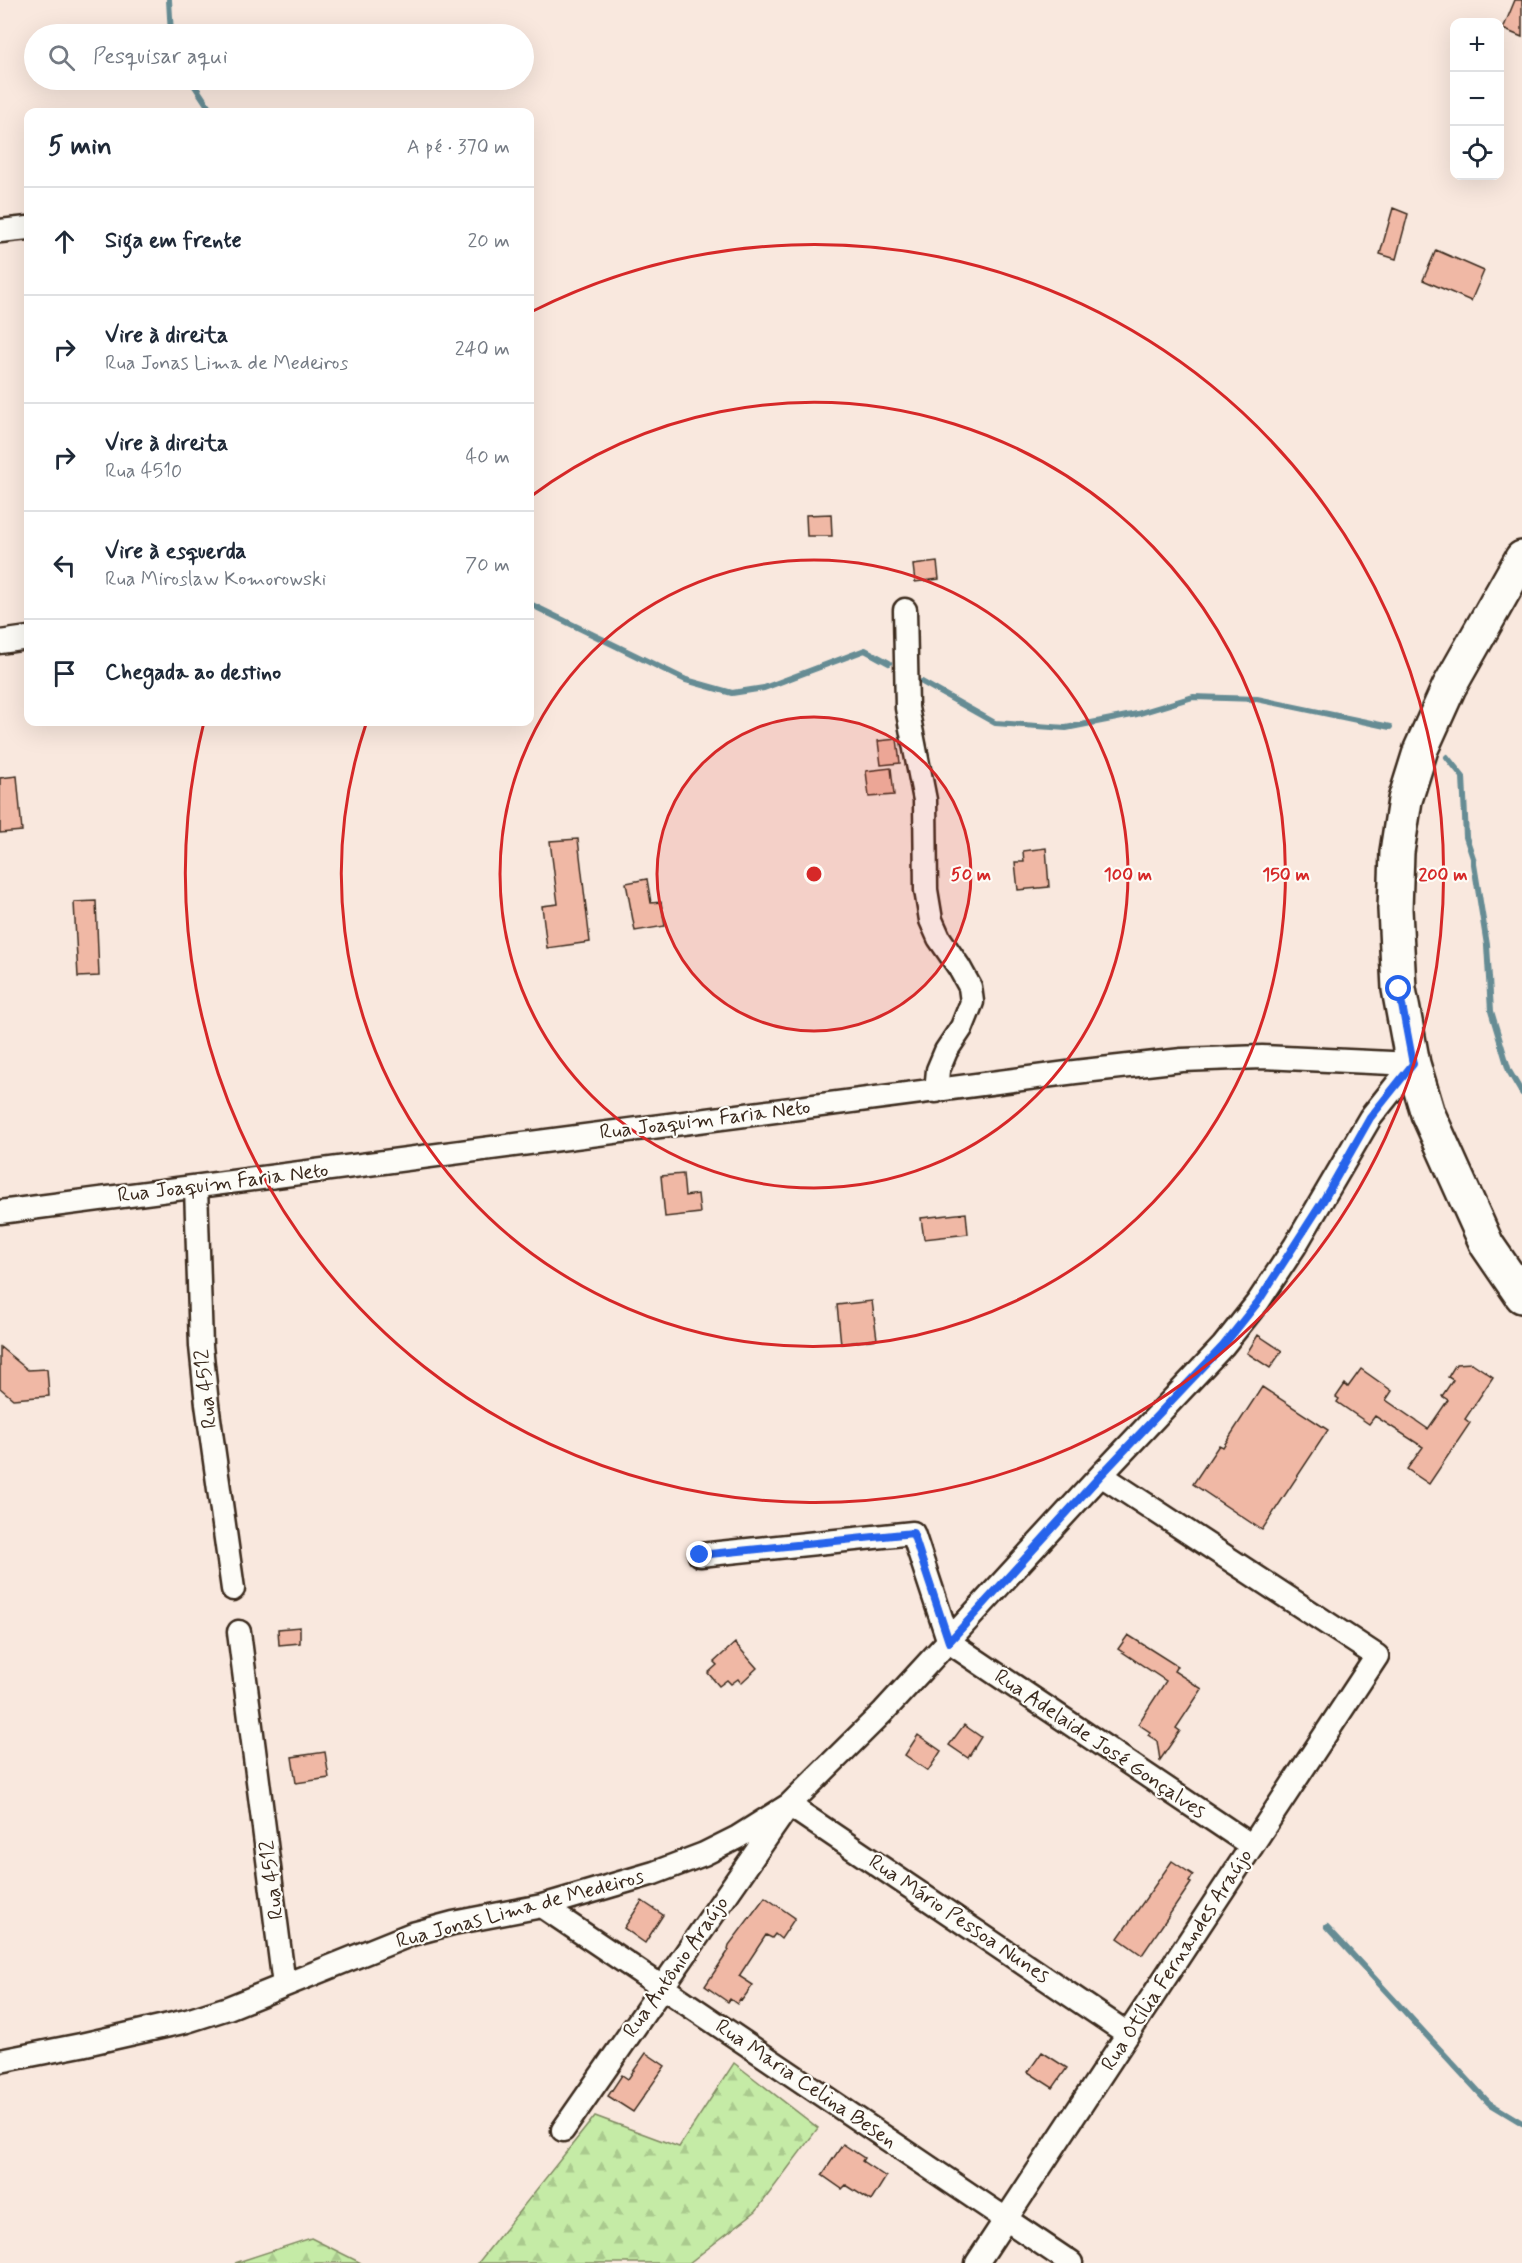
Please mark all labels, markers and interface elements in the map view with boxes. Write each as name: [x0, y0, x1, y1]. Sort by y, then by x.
map controls: [1450, 18, 1504, 180]
button: +: [1450, 18, 1504, 72]
search box: [24, 24, 534, 90]
icon: search: [45, 41, 78, 74]
text: Pesquisar aqui: [93, 43, 228, 71]
button: −: [1450, 72, 1504, 126]
button: locate: [1450, 126, 1504, 180]
text: 5 min: [48, 130, 112, 164]
text: A pé · 370 m: [407, 134, 510, 161]
icon: ahead: [48, 225, 81, 258]
text: Siga em frente: [105, 227, 242, 255]
text: 20 m: [467, 228, 510, 255]
text: Vire à direita: [105, 322, 228, 350]
icon: right: [48, 333, 81, 366]
text: 240 m: [455, 336, 510, 363]
text: Rua Jonas Lima de Medeiros: [105, 350, 348, 377]
text: Vire à direita: [105, 430, 228, 458]
icon: right: [48, 441, 81, 474]
text: 40 m: [466, 444, 510, 471]
text: Rua 4510: [105, 458, 182, 485]
text: Vire à esquerda: [105, 538, 246, 566]
icon: left: [48, 549, 81, 582]
text: 70 m: [465, 552, 510, 579]
text: Rua Miroslaw Komorowski: [105, 566, 326, 593]
icon: arrive: [48, 657, 81, 690]
text: Chegada ao destino: [105, 659, 281, 687]
text: 50 m: [951, 863, 991, 887]
text: 100 m: [1104, 863, 1152, 887]
text: 150 m: [1262, 863, 1310, 887]
text: 200 m: [1418, 863, 1468, 887]
centre of rings: [804, 864, 824, 884]
route start: [1385, 975, 1411, 1001]
street label: Rua Joaquim Faria Neto: [598, 1093, 812, 1147]
street label: Rua Joaquim Faria Neto: [116, 1156, 330, 1210]
street label: Rua 4512: [188, 1348, 224, 1430]
route end: [686, 1541, 712, 1567]
street label: Rua Adelaide José Gonçalves: [989, 1663, 1211, 1825]
street label: Rua 4512: [253, 1839, 291, 1921]
street label: Rua Otília Fernandes Araújo: [1095, 1844, 1259, 2076]
street label: Rua Mário Pessoa Nunes: [863, 1848, 1055, 1990]
street label: Rua Jonas Lima de Medeiros: [393, 1862, 647, 1956]
street label: Rua Antônio Araújo: [617, 1891, 735, 2043]
street label: Rua Maria Celina Besen: [710, 2013, 902, 2155]

